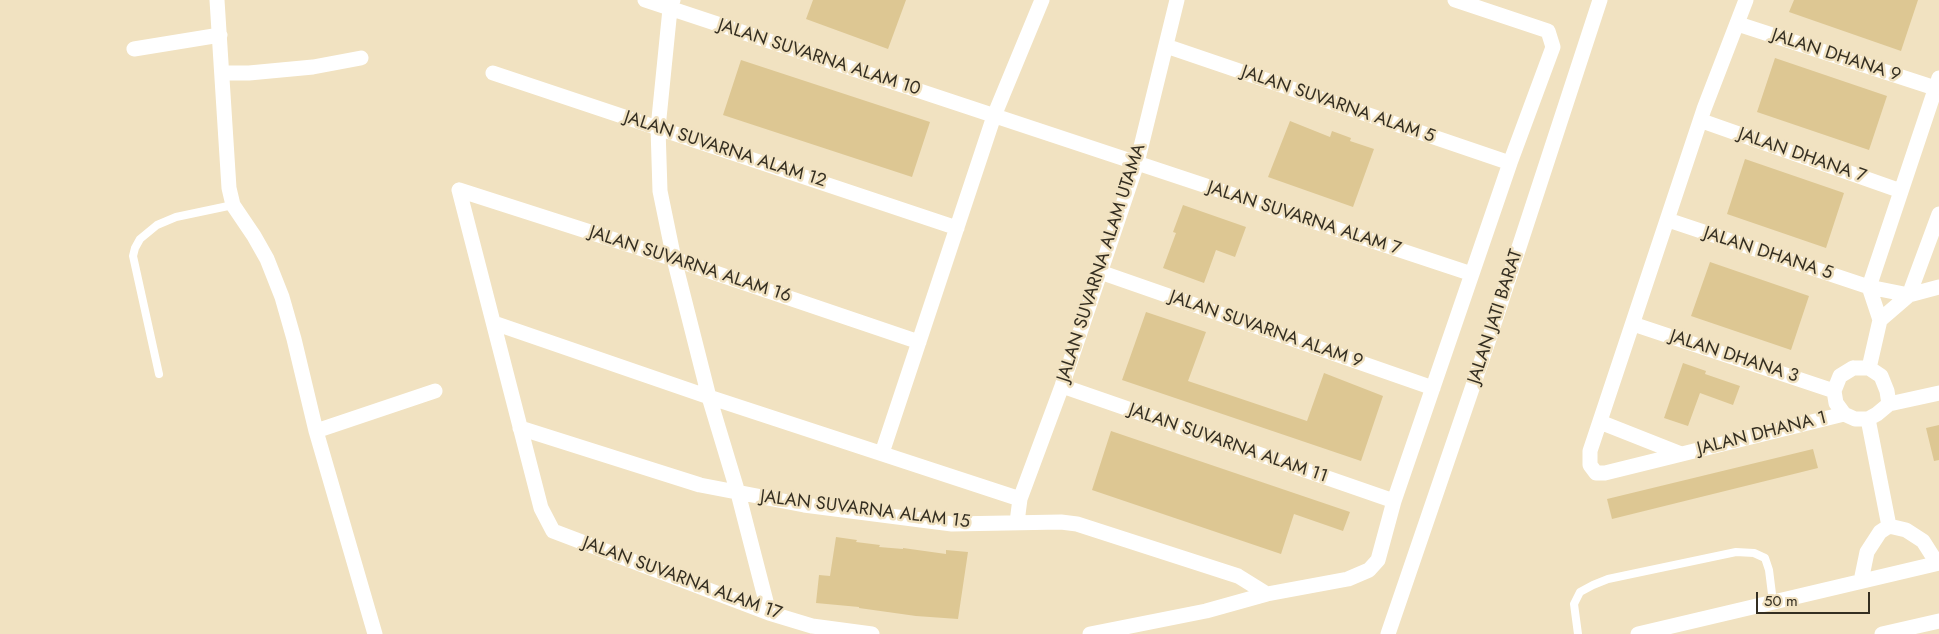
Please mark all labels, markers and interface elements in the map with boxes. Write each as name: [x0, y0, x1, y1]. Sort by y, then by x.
street label: JALAN SUVARNA ALAM 10: [715, 15, 923, 101]
street label: JALAN DHANA 9: [1769, 25, 1903, 87]
street label: JALAN SUVARNA ALAM 5: [1239, 62, 1437, 148]
street label: JALAN SUVARNA ALAM 12: [621, 107, 829, 193]
street label: JALAN DHANA 7: [1735, 124, 1869, 188]
street label: JALAN SUVARNA ALAM UTAMA: [1053, 141, 1151, 385]
street label: JALAN SUVARNA ALAM 7: [1204, 177, 1404, 261]
street label: JALAN SUVARNA ALAM 16: [586, 222, 794, 308]
street label: JALAN DHANA 5: [1701, 223, 1835, 285]
street label: JALAN JATI BARAT: [1464, 247, 1528, 387]
street label: JALAN SUVARNA ALAM 9: [1166, 287, 1366, 373]
street label: JALAN DHANA 3: [1667, 326, 1801, 388]
street label: JALAN SUVARNA ALAM 11: [1126, 400, 1330, 488]
street label: JALAN DHANA 1: [1695, 408, 1829, 460]
street label: JALAN SUVARNA ALAM 15: [759, 486, 971, 534]
street label: JALAN SUVARNA ALAM 17: [579, 533, 785, 625]
scale bar: [1759, 582, 1873, 614]
text: 50 m: [1764, 590, 1798, 612]

